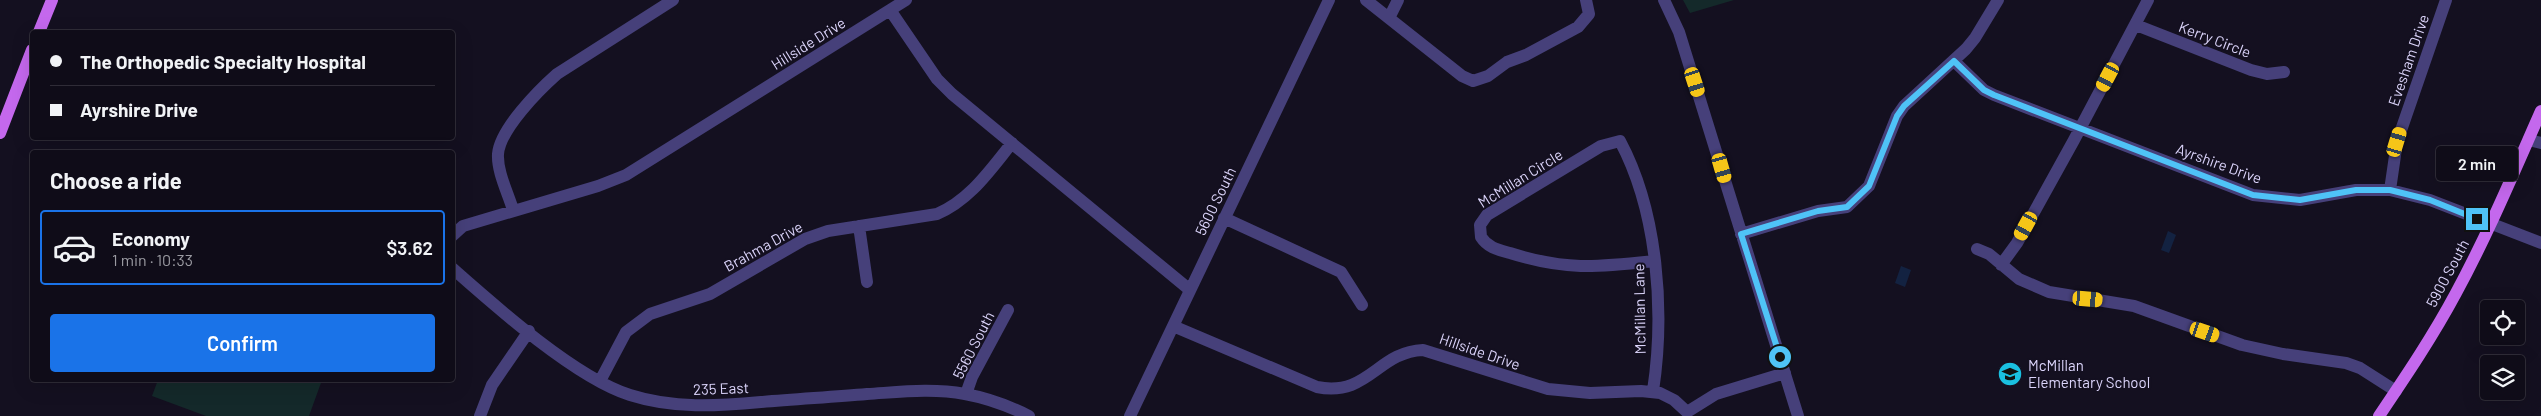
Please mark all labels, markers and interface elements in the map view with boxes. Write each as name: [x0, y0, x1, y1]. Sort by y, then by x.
street label: Evesham Drive: [2384, 12, 2432, 108]
street label: Hillside Drive: [768, 13, 848, 73]
street label: Kerry Circle: [2176, 17, 2254, 61]
text: The Orthopedic Specialty Hospital: [80, 50, 366, 73]
car: [2094, 60, 2121, 94]
car: [1683, 65, 1706, 99]
text: Ayrshire Drive: [80, 98, 198, 121]
car: [2385, 125, 2408, 159]
street label: Ayrshire Drive: [2174, 139, 2264, 187]
street label: McMillan Circle: [1474, 145, 1566, 211]
callout: 2 min: [2436, 146, 2518, 182]
car: [1710, 152, 1733, 184]
text: 2 min: [2458, 154, 2496, 173]
street label: 5600 South: [1191, 164, 1239, 238]
text: Choose a ride: [50, 167, 182, 193]
route end: [2466, 208, 2488, 230]
car: [2012, 209, 2039, 243]
street label: Brahma Drive: [721, 217, 805, 275]
icon: car: [52, 225, 97, 270]
text: Economy: [112, 227, 190, 250]
text: $3.62: [386, 236, 433, 259]
street label: 5900 South: [2422, 236, 2472, 310]
text: 1 min · 10:33: [112, 250, 193, 269]
street label: McMillan Lane: [1629, 263, 1649, 355]
car: [2072, 290, 2103, 308]
map controls: [2480, 300, 2525, 400]
button: locate: [2480, 300, 2525, 345]
street label: 5560 South: [948, 308, 998, 382]
button: Confirm: [50, 314, 435, 372]
car: [2188, 320, 2221, 344]
street label: Hillside Drive: [1437, 329, 1523, 373]
route start: [1769, 346, 1791, 368]
button: layers: [2480, 355, 2525, 400]
place label: McMillan Elementary School: [2028, 356, 2150, 391]
school or university icon: McMillan Elementary School: [1997, 361, 2023, 387]
street label: 235 East: [693, 378, 749, 398]

